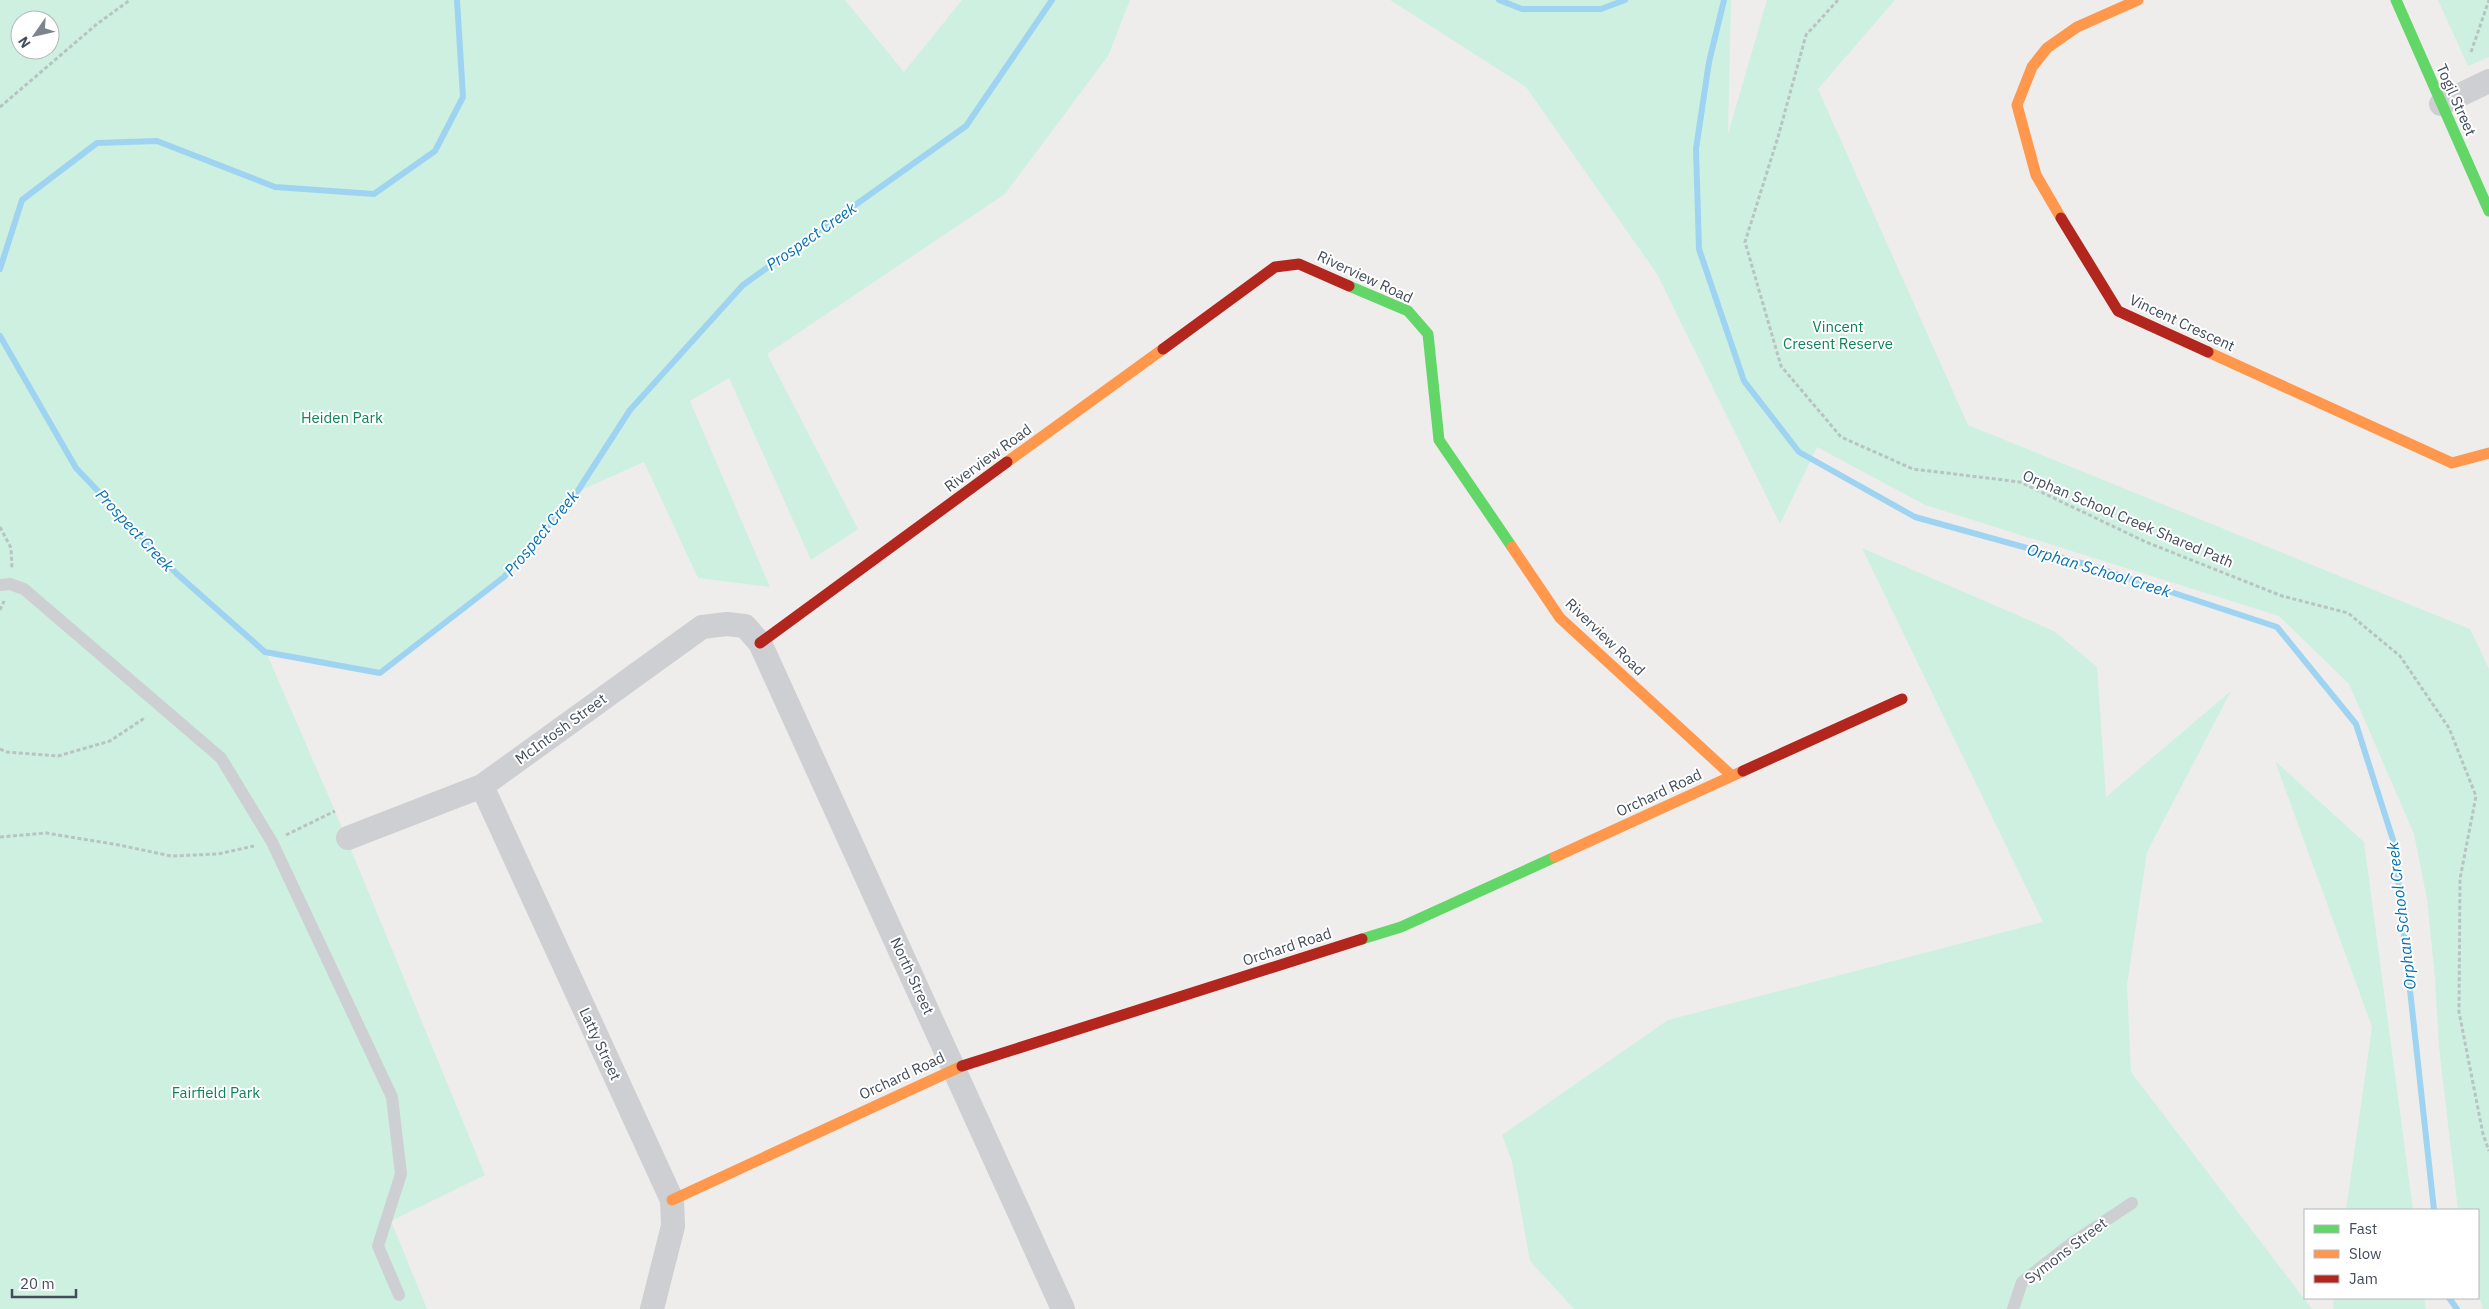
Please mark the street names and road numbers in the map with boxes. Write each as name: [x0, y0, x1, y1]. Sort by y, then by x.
street label: Togil Street: [2432, 61, 2481, 139]
street label: Riverview Road: [1314, 246, 1416, 307]
street label: Vincent Crescent: [2126, 290, 2238, 355]
street label: Riverview Road: [940, 420, 1035, 496]
street label: Orphan School Creek Shared Path: [2020, 466, 2236, 572]
street label: Riverview Road: [1562, 594, 1649, 679]
street label: McIntosh Street: [511, 689, 610, 768]
street label: Orchard Road: [1613, 764, 1705, 821]
street label: Orchard Road: [1240, 923, 1334, 970]
street label: North Street: [886, 934, 939, 1017]
street label: Latty Street: [575, 1004, 626, 1083]
street label: Orchard Road: [856, 1047, 948, 1104]
street label: Symons Street: [2021, 1213, 2111, 1288]

